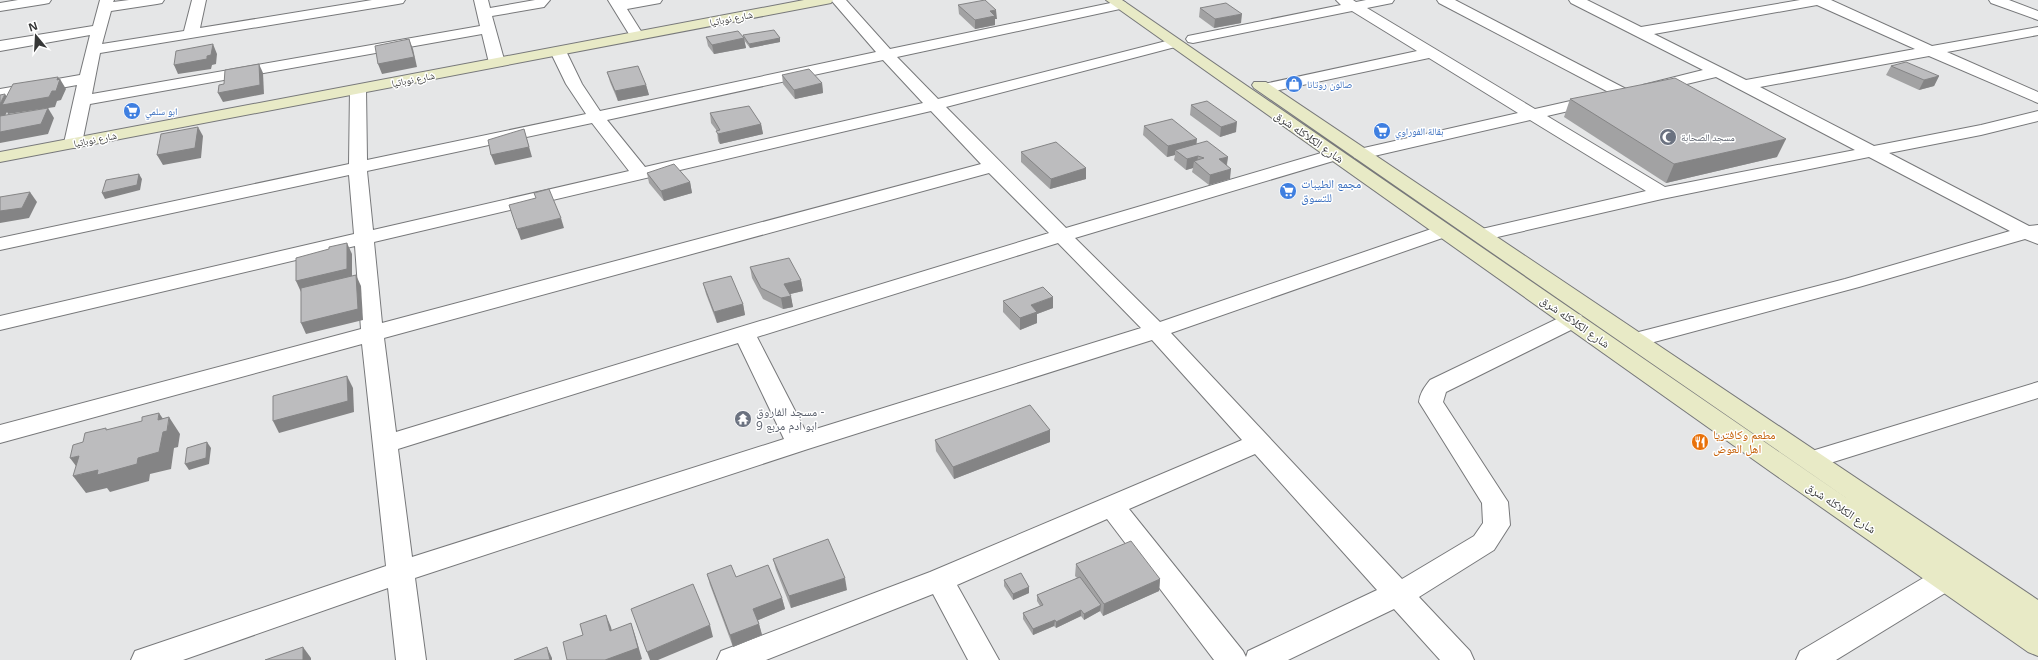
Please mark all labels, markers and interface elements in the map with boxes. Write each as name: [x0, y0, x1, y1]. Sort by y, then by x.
street label: شارع نوباتيا: [708, 7, 754, 29]
north arrow: [16, 16, 56, 56]
text: N: [26, 17, 39, 35]
street label: شارع نوباتيا: [390, 68, 436, 90]
shop icon: صالون روتانا: [1284, 74, 1304, 94]
place label: صالون روتانا: [1307, 77, 1353, 91]
supermarket icon: ابو سلمي: [122, 101, 142, 121]
place label: ابو سلمي: [145, 104, 177, 120]
street label: شارع الكلاكله شرق: [1271, 106, 1347, 167]
supermarket icon: بقالة الفوراوي: [1372, 121, 1392, 141]
place label: بقالة الفوراوي: [1395, 124, 1444, 140]
mosque icon: مسجد الصحابة: [1658, 127, 1678, 147]
street label: شارع نوباتيا: [72, 128, 118, 150]
place label: مسجد الصحابة: [1681, 130, 1735, 144]
place label: مجمع الطيبات للتسوق: [1301, 175, 1361, 206]
supermarket icon: مجمع الطيبات للتسوق: [1278, 181, 1298, 201]
street label: شارع الكلاكله شرق: [1537, 291, 1613, 352]
place label: مسجد الفاروق - ابو ادم مربع 9: [756, 403, 824, 434]
temple icon: مسجد الفاروق - ابو ادم مربع 9: [733, 409, 753, 429]
place label: مطعم وكافتريا اهل العوض: [1713, 426, 1775, 457]
restaurant icon: مطعم وكافتريا اهل العوض: [1690, 432, 1710, 452]
street label: شارع الكلاكله شرق: [1803, 478, 1880, 537]

